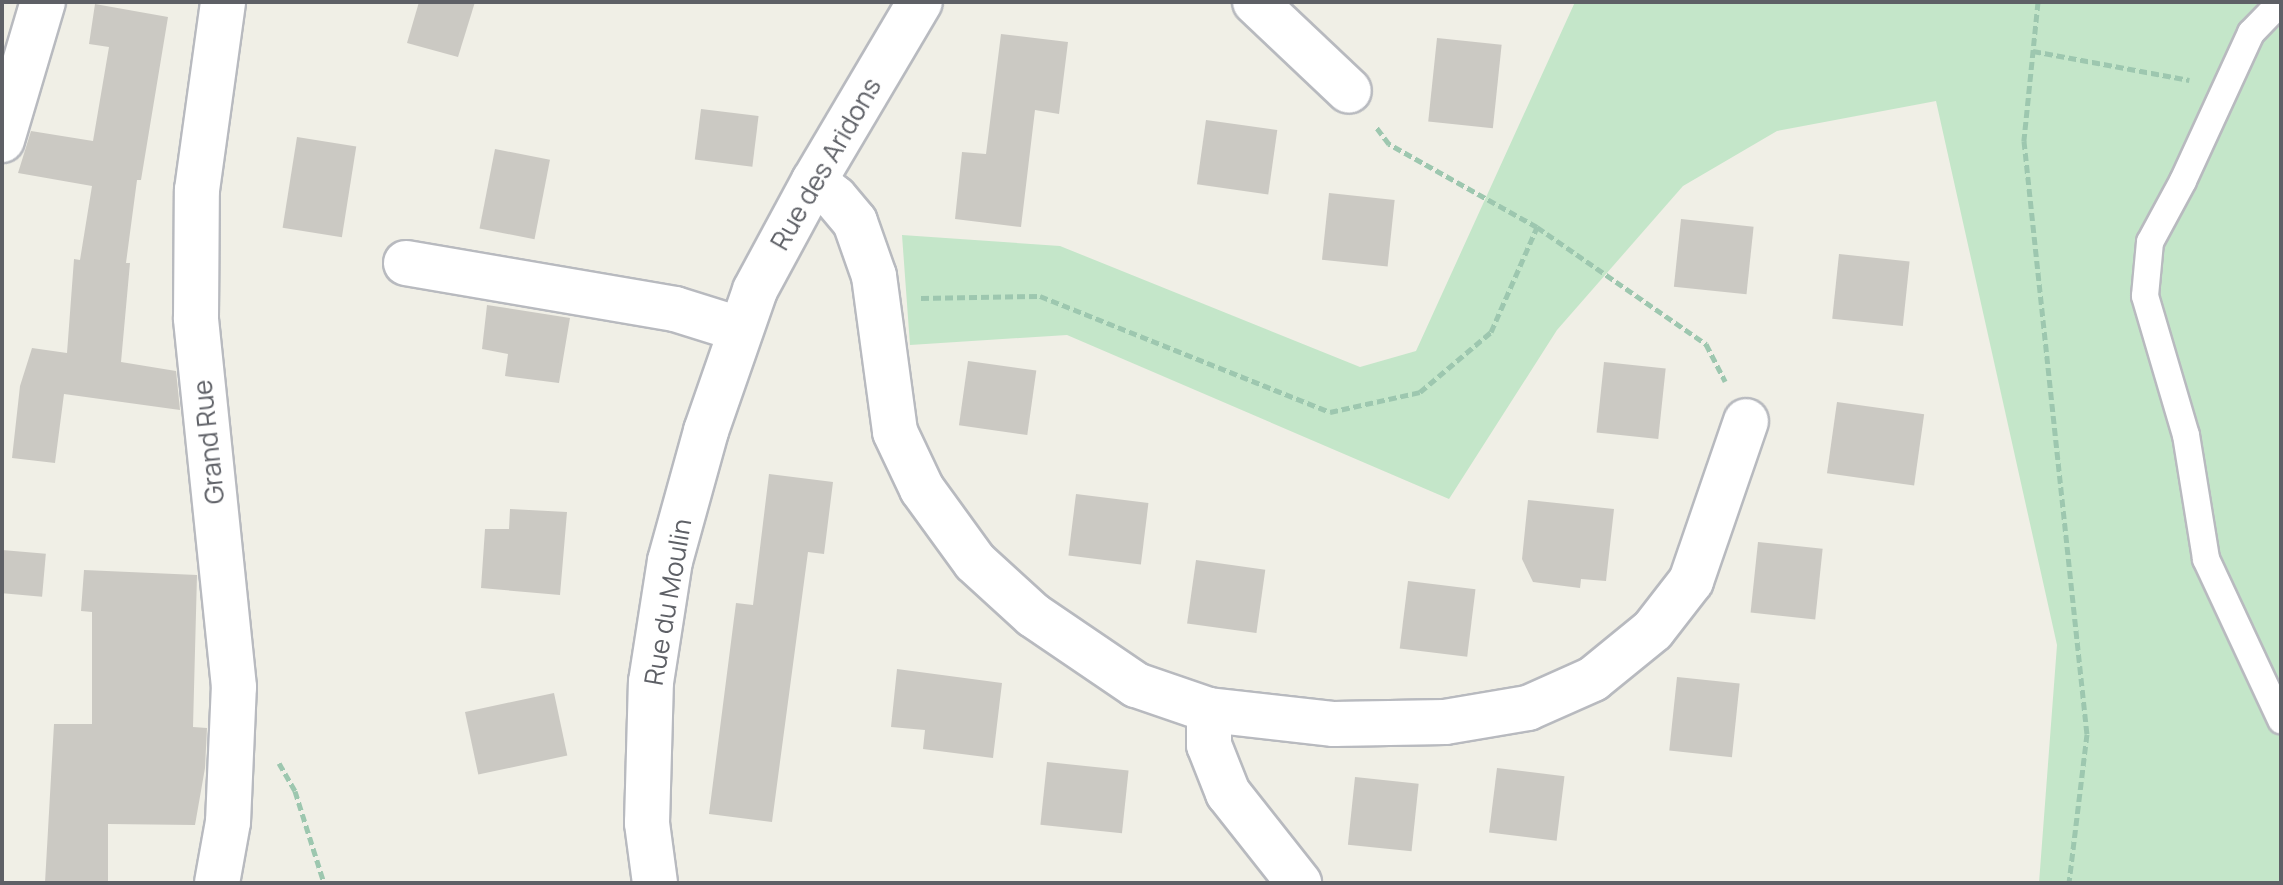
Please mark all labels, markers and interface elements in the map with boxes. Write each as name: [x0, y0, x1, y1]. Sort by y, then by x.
street label: Rue des Aridons: [764, 72, 888, 256]
street label: Grand Rue: [187, 378, 231, 506]
street label: Rue du Moulin: [638, 516, 698, 688]

